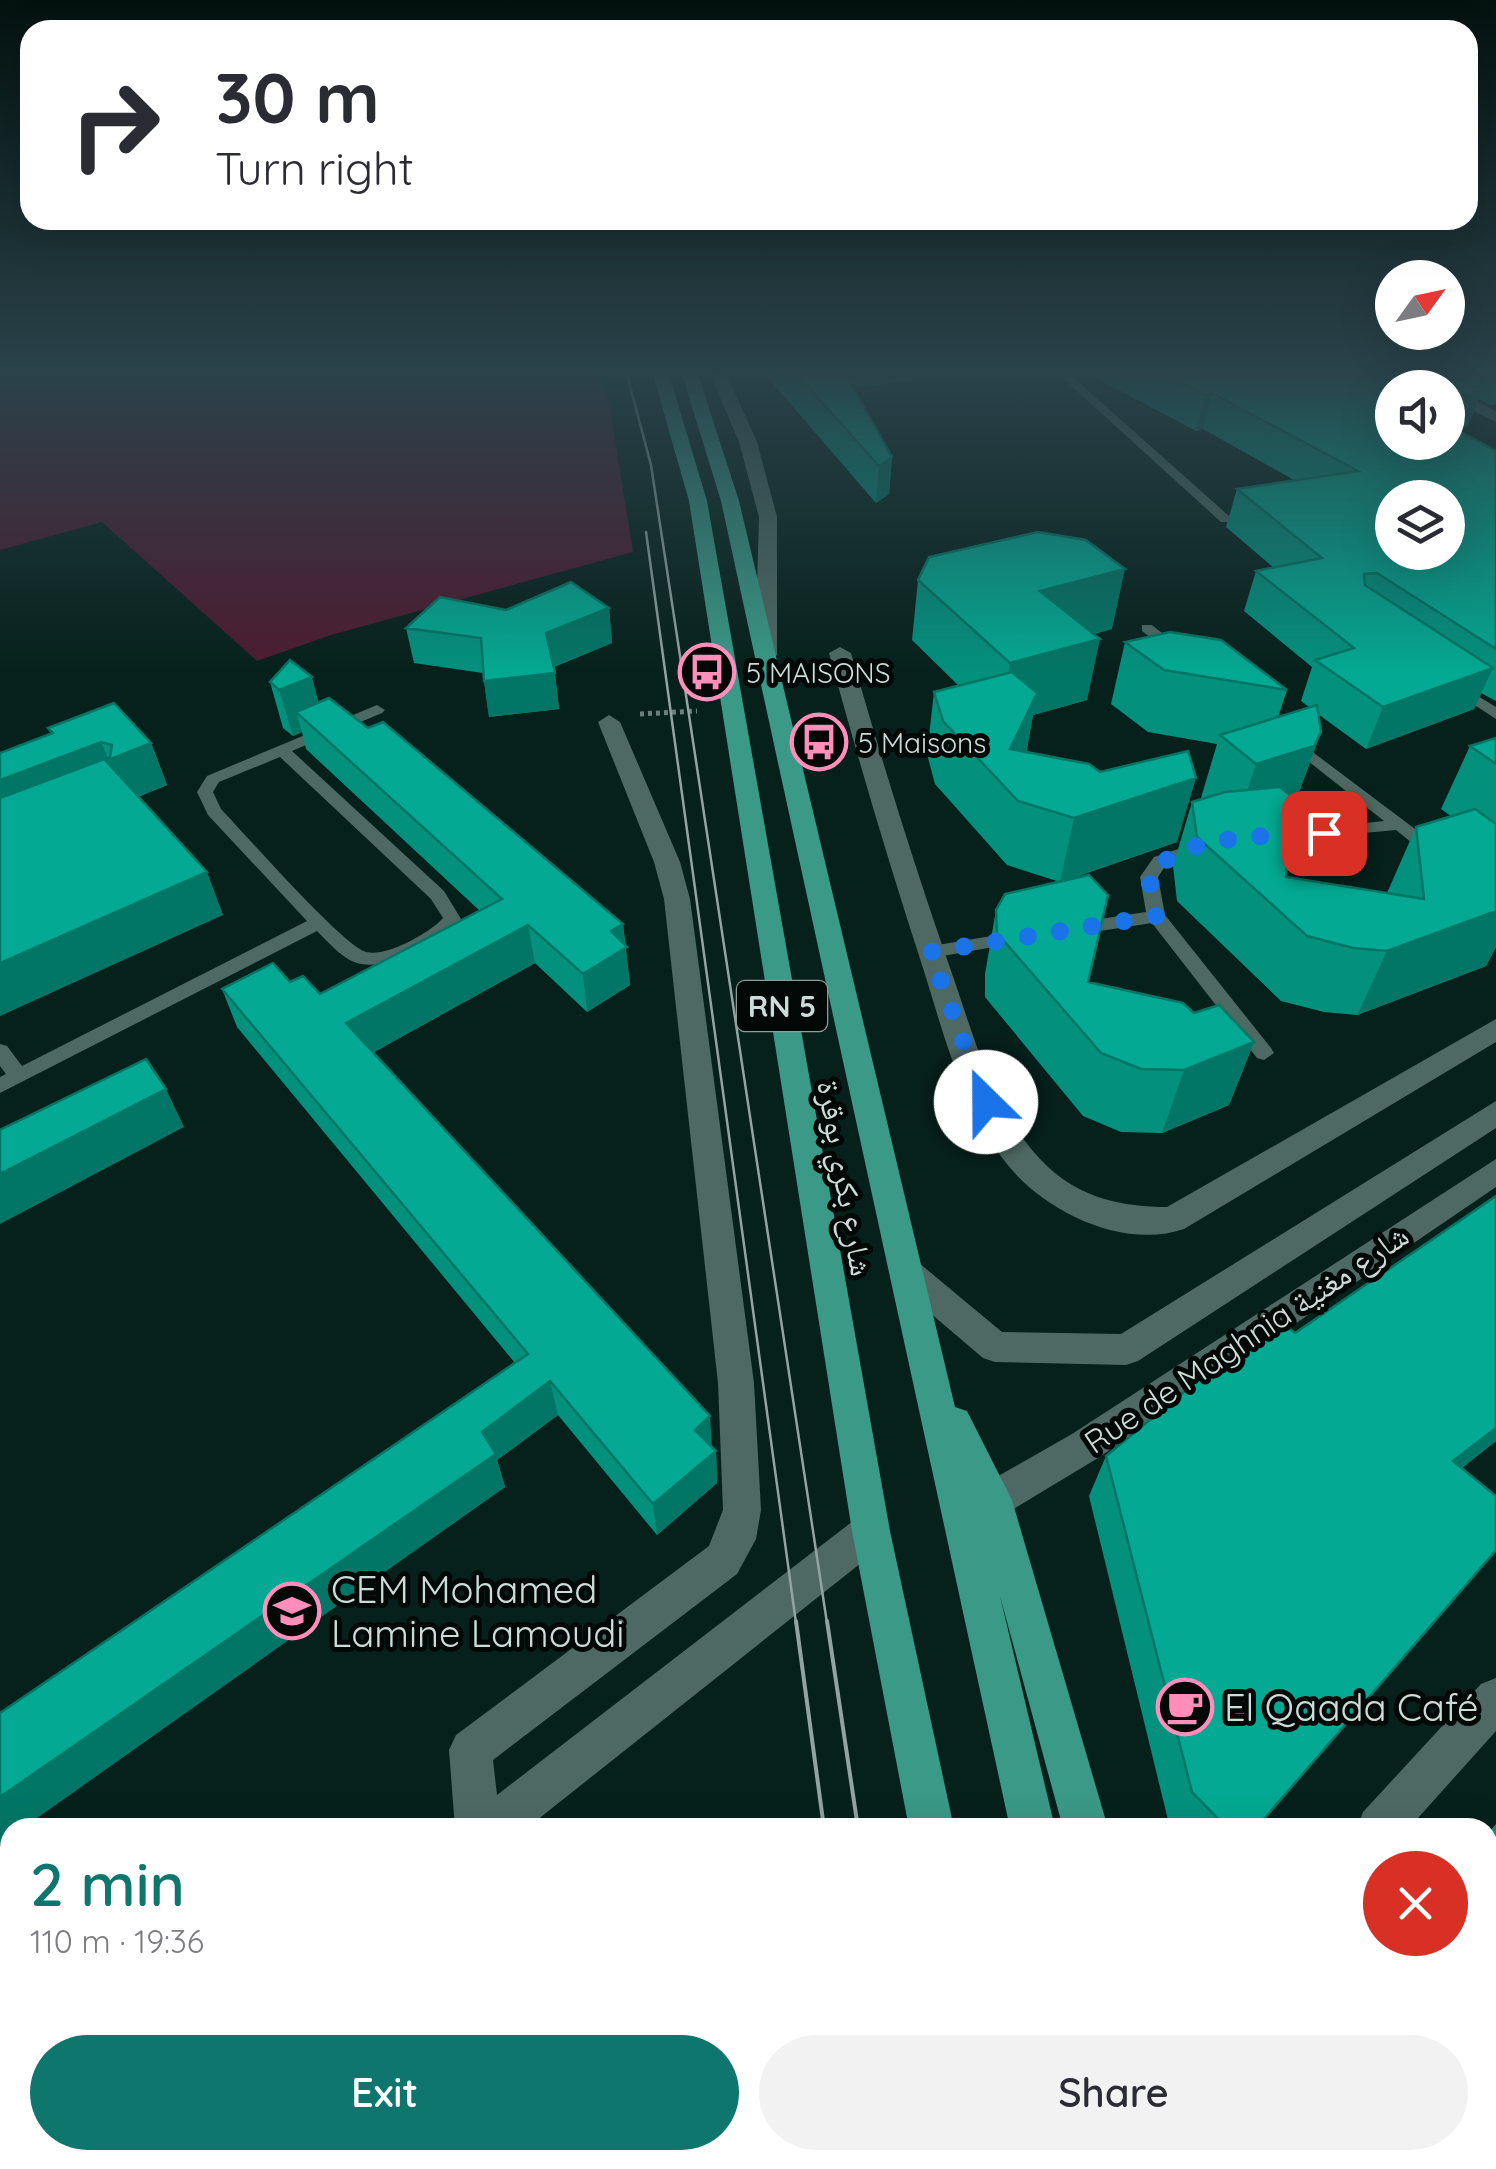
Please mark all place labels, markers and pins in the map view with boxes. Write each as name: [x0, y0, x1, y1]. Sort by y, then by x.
bus stop icon: 5 MAISONS: [677, 642, 737, 702]
place label: 5 MAISONS: [746, 655, 890, 690]
bus stop icon: 5 Maisons: [789, 712, 849, 772]
place label: 5 Maisons: [858, 725, 986, 760]
pin: [1282, 791, 1367, 876]
place label: CEM Mohamed Lamine Lamoudi: [331, 1565, 624, 1657]
school or university icon: CEM Mohamed Lamine Lamoudi: [262, 1581, 322, 1641]
cafe icon: El Qaada Café: [1155, 1677, 1215, 1737]
place label: El Qaada Café: [1224, 1683, 1479, 1731]

